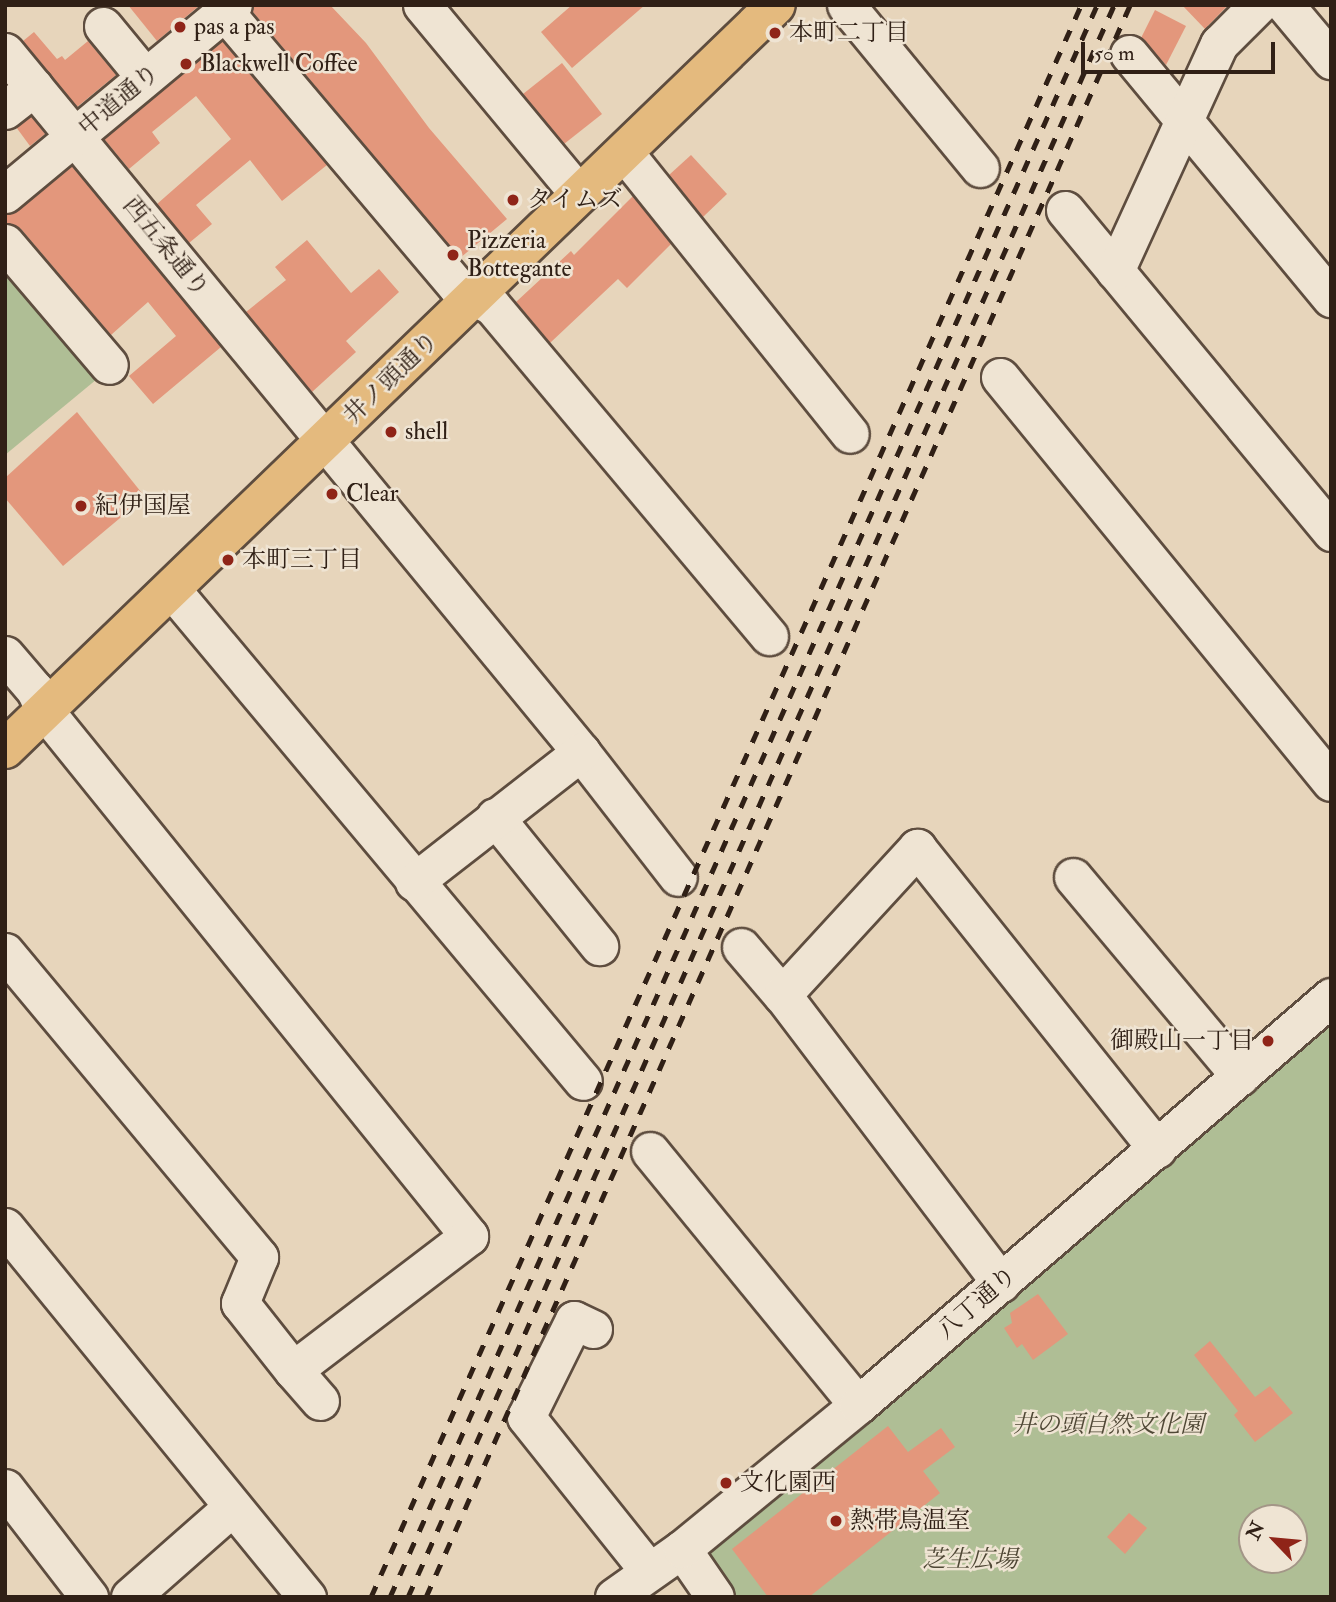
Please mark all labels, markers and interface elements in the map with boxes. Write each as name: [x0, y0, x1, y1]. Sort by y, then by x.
place label: pas a pas: [194, 13, 274, 41]
marker: pas a pas: [172, 19, 188, 35]
place label: 本町二丁目: [789, 19, 909, 47]
marker: 本町二丁目: [767, 25, 783, 41]
scale bar: [1084, 28, 1278, 72]
text: 50 m: [1094, 40, 1135, 67]
place label: Blackwell Coffee: [200, 50, 358, 78]
marker: Blackwell Coffee: [178, 56, 194, 72]
street label: 中道通り: [73, 58, 165, 142]
place label: タイムズ: [527, 186, 623, 214]
street label: 西五条通り: [117, 191, 215, 303]
marker: タイムズ: [505, 192, 521, 208]
place label: Pizzeria Bottegante: [467, 227, 572, 283]
marker: Pizzeria Bottegante: [445, 247, 461, 263]
street label: 井ノ頭通り: [338, 326, 444, 430]
place label: shell: [405, 418, 448, 446]
marker: shell: [383, 424, 399, 440]
place label: Clear: [346, 480, 398, 508]
marker: Clear: [324, 486, 340, 502]
place label: 紀伊国屋: [95, 492, 191, 520]
marker: 紀伊国屋: [73, 498, 89, 514]
place label: 本町三丁目: [242, 546, 362, 574]
marker: 本町三丁目: [220, 552, 236, 568]
place label: 御殿山一丁目: [1110, 1027, 1254, 1055]
marker: 御殿山一丁目: [1260, 1033, 1276, 1049]
street label: 八丁通り: [931, 1261, 1023, 1345]
park label: 井の頭自然文化園: [1012, 1411, 1204, 1439]
place label: 文化園西: [740, 1469, 836, 1497]
marker: 文化園西: [718, 1475, 734, 1491]
north arrow: [1238, 1504, 1308, 1574]
place label: 熱帯鳥温室: [850, 1507, 970, 1535]
marker: 熱帯鳥温室: [828, 1513, 844, 1529]
text: N: [1241, 1518, 1270, 1544]
park label: 芝生広場: [922, 1546, 1018, 1574]

